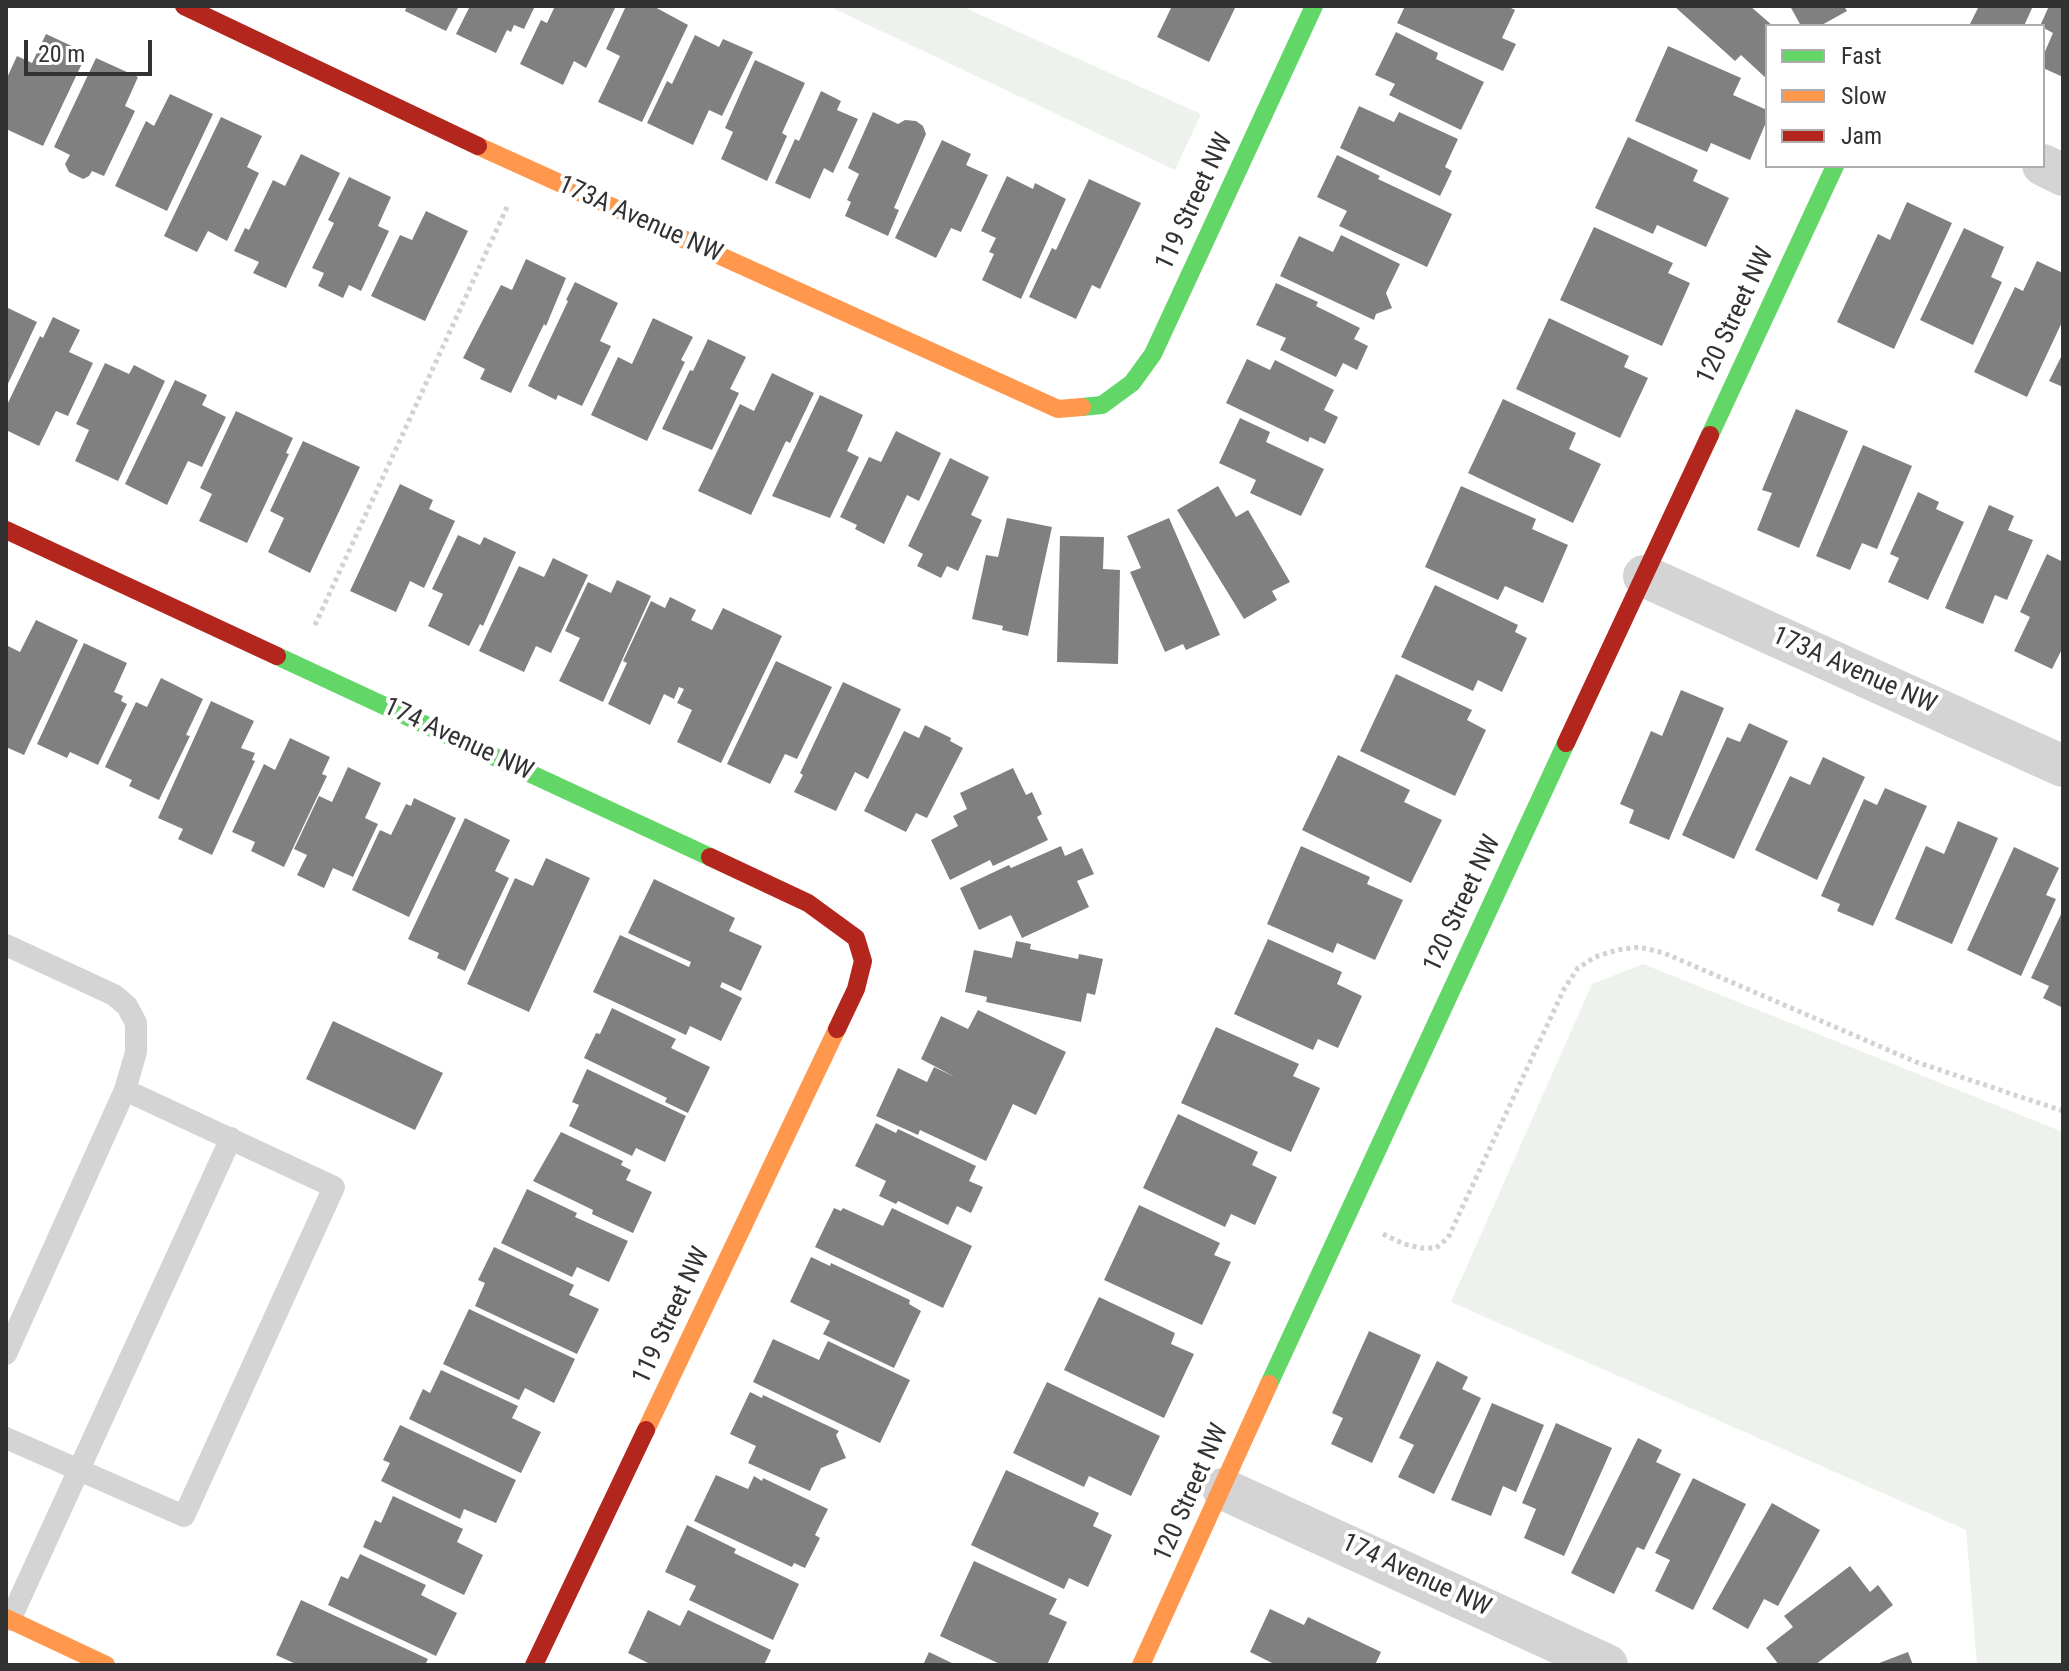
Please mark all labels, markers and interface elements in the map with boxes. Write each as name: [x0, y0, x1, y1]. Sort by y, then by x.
scale bar: [28, 24, 156, 74]
legend: [1765, 24, 2045, 168]
text: 20 m: [38, 40, 85, 68]
text: Fast: [1841, 42, 1882, 70]
text: Slow: [1841, 82, 1887, 110]
text: Jam: [1841, 122, 1882, 150]
street label: 119 Street NW: [1150, 129, 1240, 275]
street label: 173A Avenue NW: [553, 170, 727, 270]
street label: 120 Street NW: [1691, 243, 1781, 389]
street label: 173A Avenue NW: [1767, 621, 1941, 721]
street label: 174 Avenue NW: [378, 692, 538, 788]
street label: 120 Street NW: [1418, 831, 1508, 977]
street label: 119 Street NW: [627, 1243, 717, 1389]
street label: 120 Street NW: [1148, 1419, 1236, 1567]
street label: 174 Avenue NW: [1336, 1528, 1496, 1624]

